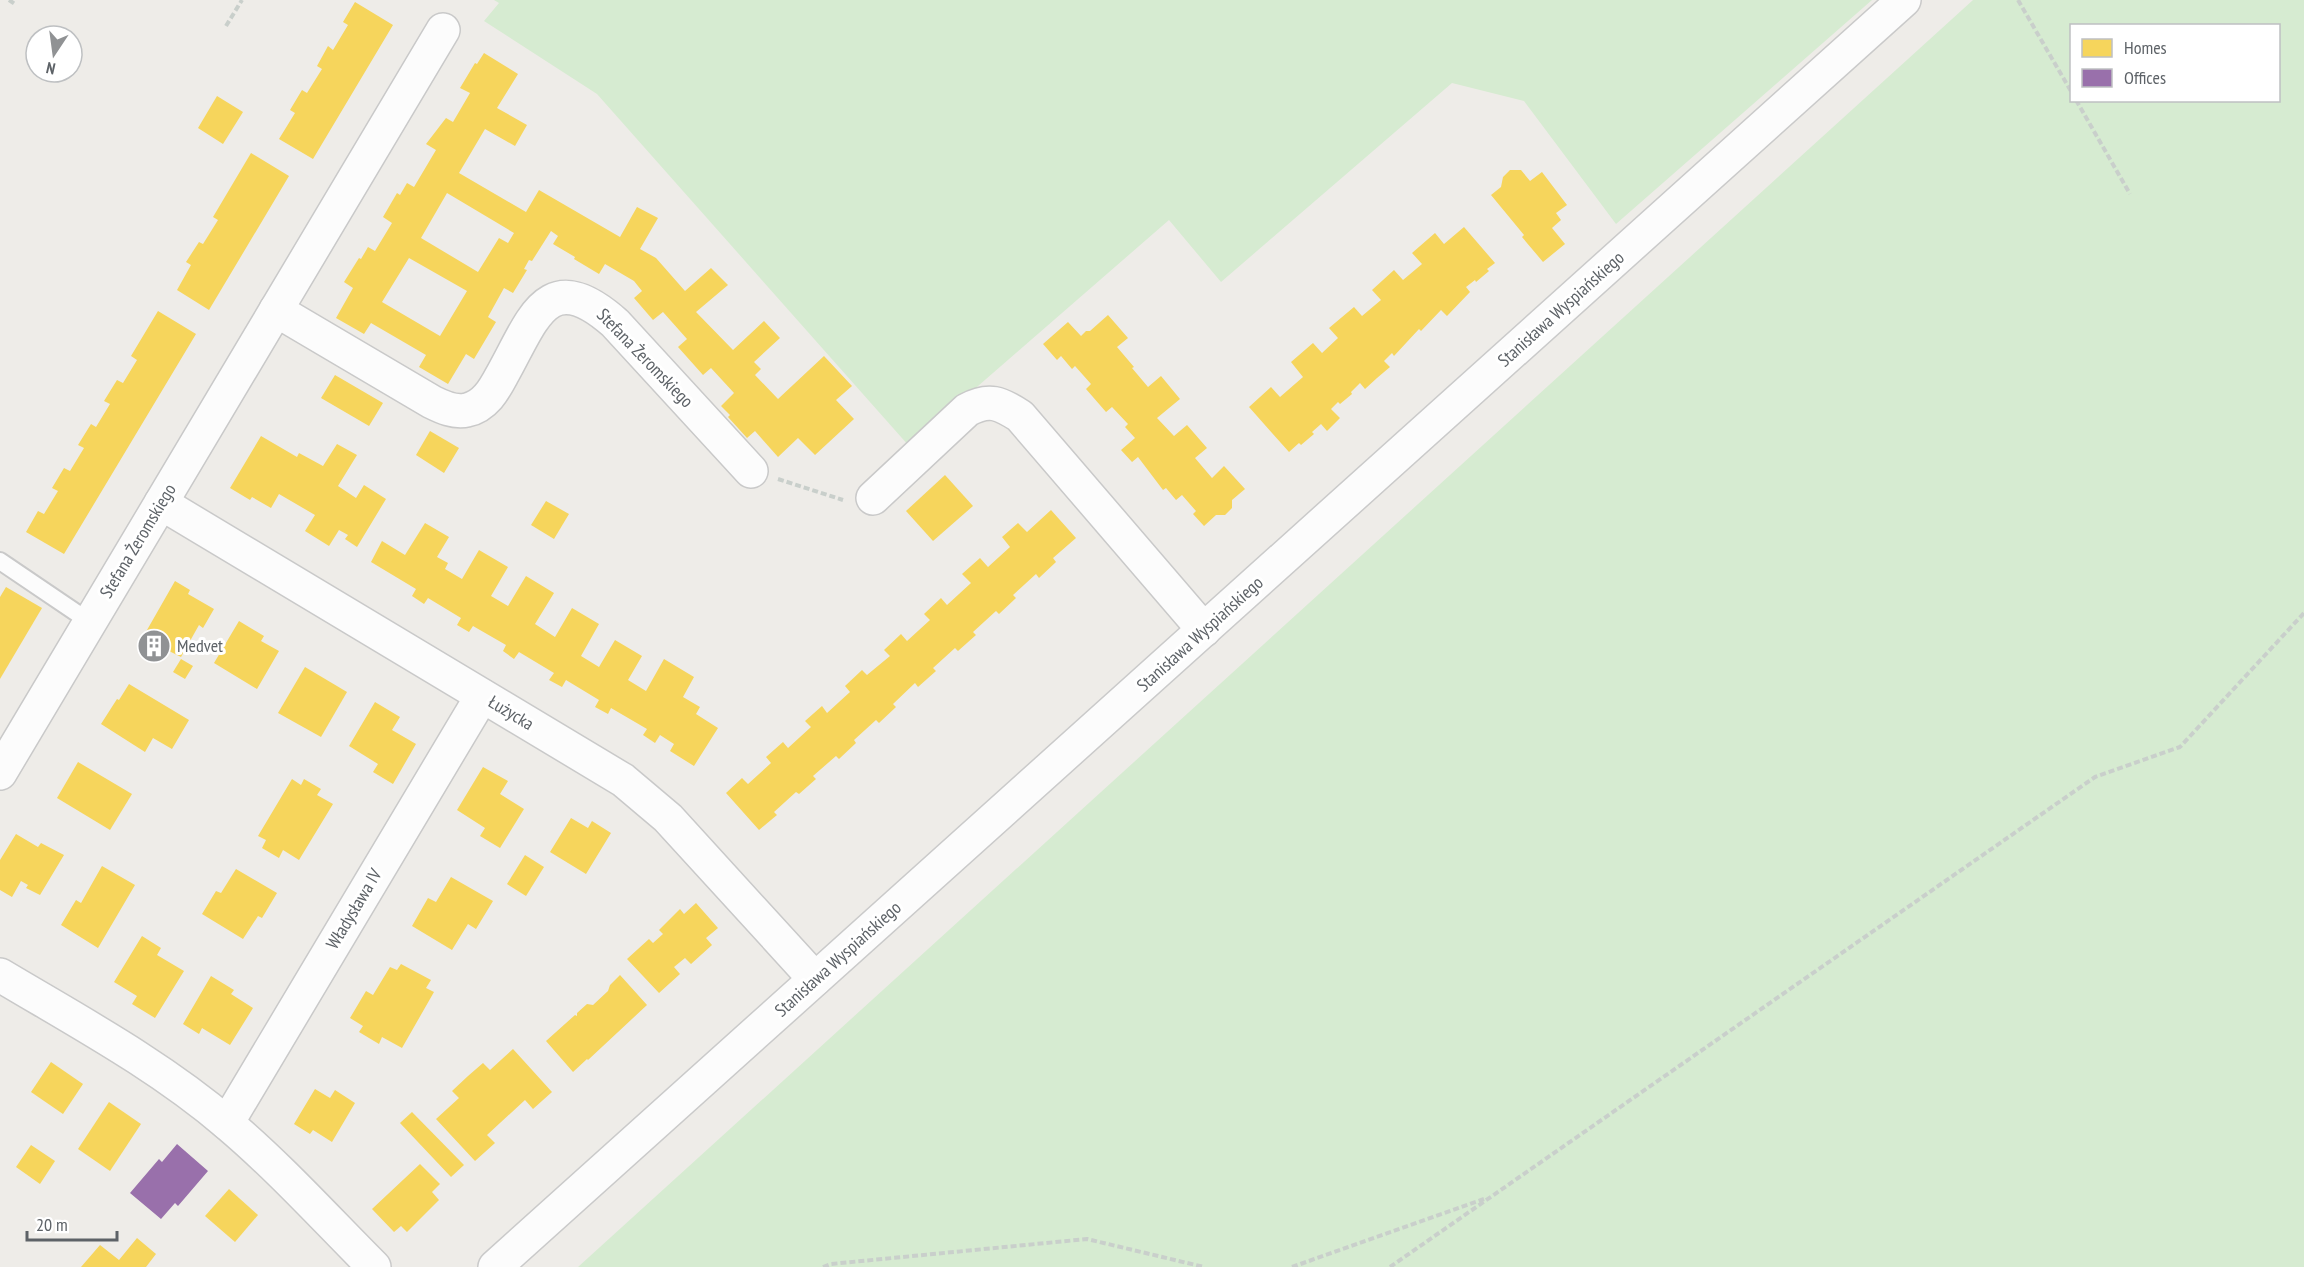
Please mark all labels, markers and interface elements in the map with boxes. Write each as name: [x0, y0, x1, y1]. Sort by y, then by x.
north arrow: [24, 24, 84, 84]
legend: [2070, 24, 2280, 102]
text: Homes: [2124, 36, 2167, 59]
text: N: [44, 58, 57, 79]
text: Offices: [2124, 66, 2166, 89]
street label: Stanisława Wyspiańskiego: [1493, 246, 1629, 371]
street label: Stefana Żeromskiego: [592, 303, 699, 412]
street label: Stefana Żeromskiego: [94, 479, 181, 602]
street label: Stanisława Wyspiańskiego: [1132, 571, 1268, 696]
building icon: Medvet: [136, 628, 172, 664]
place label: Medvet: [177, 634, 223, 657]
street label: Łużycka: [484, 690, 538, 735]
street label: Władysława IV: [321, 864, 387, 953]
street label: Stanisława Wyspiańskiego: [770, 896, 906, 1021]
scale bar: [27, 1204, 117, 1242]
text: 20 m: [36, 1213, 68, 1236]

